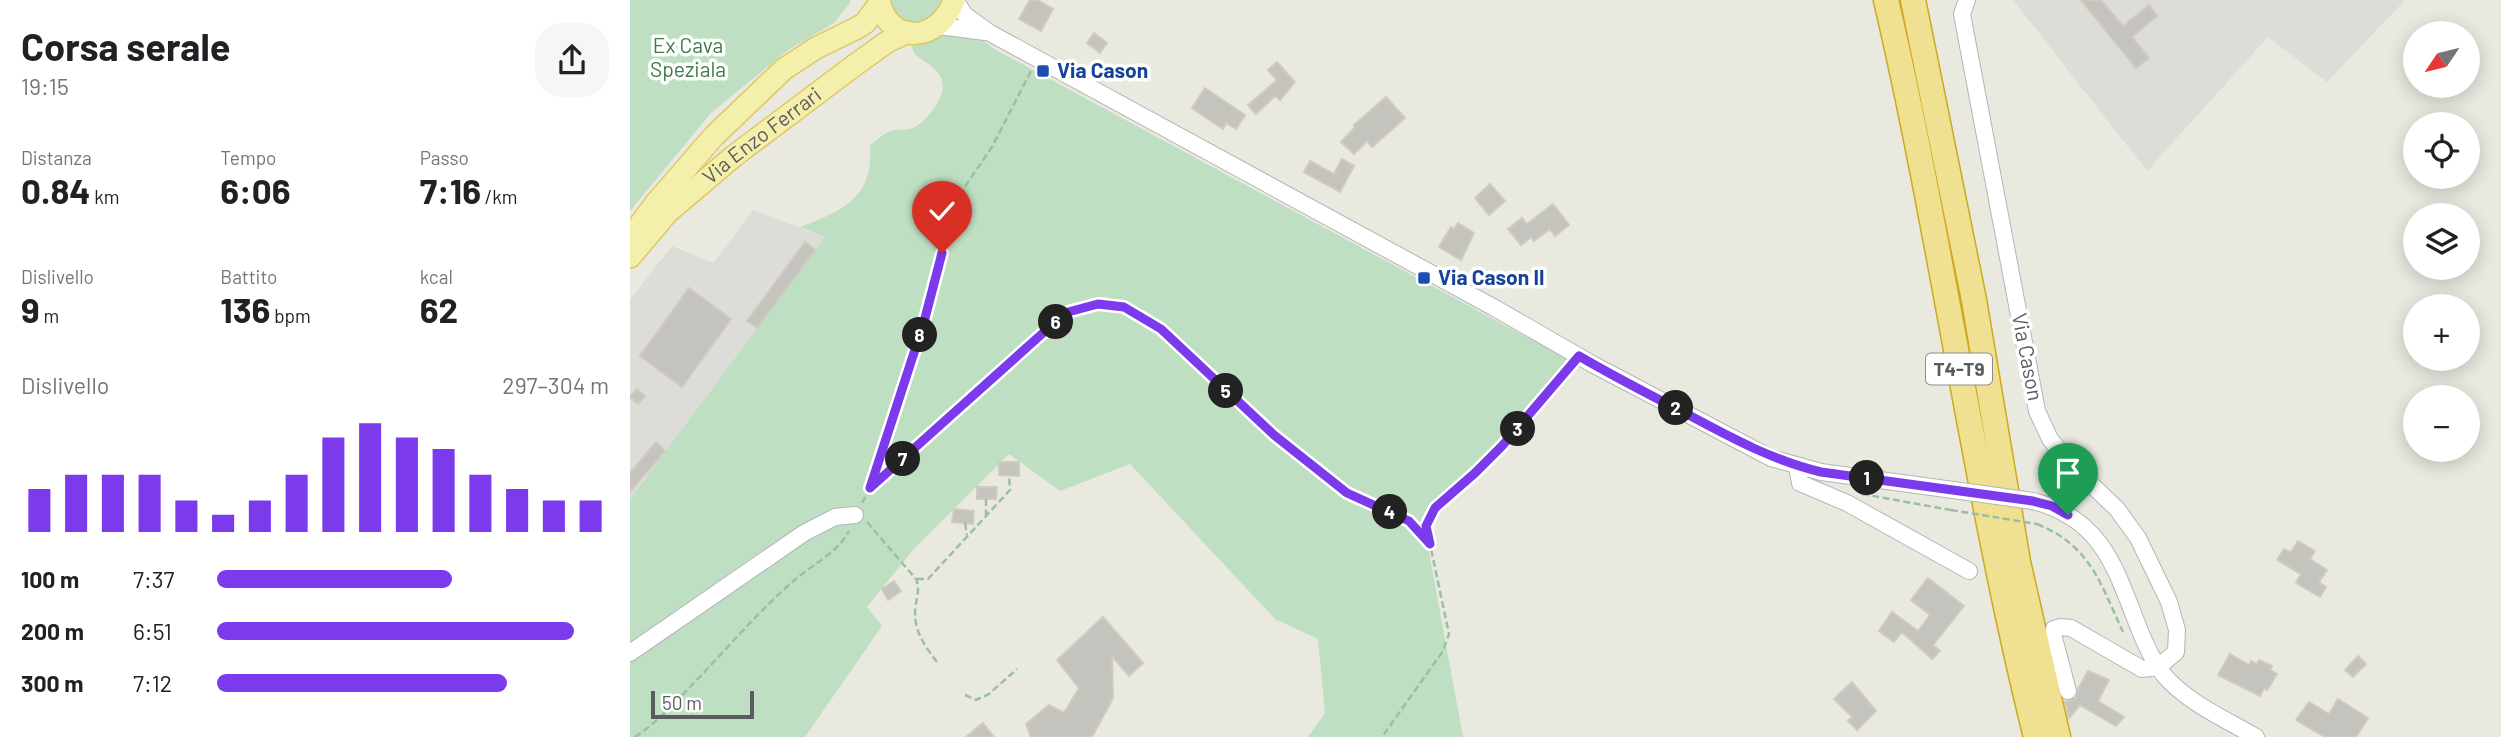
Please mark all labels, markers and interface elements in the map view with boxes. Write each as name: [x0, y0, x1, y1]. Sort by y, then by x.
north arrow: [2403, 21, 2480, 98]
map controls: [2403, 21, 2480, 462]
text: Corsa serale: [21, 23, 230, 69]
button: share: [535, 23, 609, 97]
park label: Ex Cava Speziala: [650, 32, 726, 81]
place label: Via Cason: [1057, 57, 1148, 82]
marker: Via Cason: [1035, 63, 1051, 79]
text: 19:15: [21, 72, 69, 100]
street label: Via Enzo Ferrari: [697, 81, 825, 188]
button: locate: [2403, 112, 2480, 189]
text: Distanza: [21, 146, 92, 169]
text: Tempo: [220, 146, 276, 169]
text: Passo: [420, 146, 469, 169]
text: 0.84: [21, 169, 91, 211]
text: 6:06: [220, 169, 291, 211]
text: 7:16: [420, 169, 481, 211]
pin: [912, 181, 972, 253]
text: km: [91, 185, 120, 208]
text: /km: [481, 185, 518, 208]
icon: check: [923, 192, 961, 230]
button: layers: [2403, 203, 2480, 280]
place label: Via Cason II: [1438, 264, 1544, 289]
text: Dislivello: [21, 265, 94, 288]
text: Battito: [220, 265, 277, 288]
text: kcal: [420, 265, 453, 288]
marker: Via Cason II: [1416, 270, 1432, 286]
text: 9: [21, 288, 40, 330]
text: 136: [220, 288, 270, 330]
text: 62: [420, 288, 458, 330]
button: +: [2403, 294, 2480, 371]
text: m: [40, 304, 59, 327]
text: bpm: [270, 304, 311, 327]
pin: 6: [1038, 304, 1074, 340]
text: 6: [1050, 310, 1061, 333]
street label: Via Cason: [2008, 311, 2049, 403]
pin: 8: [902, 318, 938, 352]
text: 8: [914, 323, 925, 346]
road number: T4-T9: [1926, 354, 1992, 384]
text: Dislivello: [21, 371, 109, 399]
text: 297–304 m: [502, 371, 609, 399]
pin: 5: [1208, 374, 1244, 408]
text: 5: [1220, 379, 1231, 402]
button: −: [2403, 385, 2480, 462]
pin: 2: [1658, 390, 1694, 426]
text: 2: [1670, 396, 1681, 419]
pin: 3: [1500, 412, 1536, 446]
text: 3: [1512, 417, 1523, 440]
pin: 7: [886, 442, 920, 476]
pin: [2038, 443, 2098, 515]
text: 7: [898, 447, 907, 470]
icon: arrive: [2049, 454, 2087, 492]
pin: 1: [1850, 461, 1884, 496]
text: 1: [1863, 466, 1870, 489]
pin: 4: [1372, 494, 1408, 530]
text: 4: [1384, 500, 1395, 523]
text: 100 m: [21, 565, 79, 593]
text: 7:37: [133, 565, 174, 593]
text: 200 m: [21, 617, 84, 645]
text: 6:51: [133, 617, 172, 645]
text: 300 m: [21, 669, 83, 697]
text: 7:12: [133, 669, 172, 697]
scale bar: [651, 688, 754, 720]
text: 50 m: [662, 691, 702, 714]

